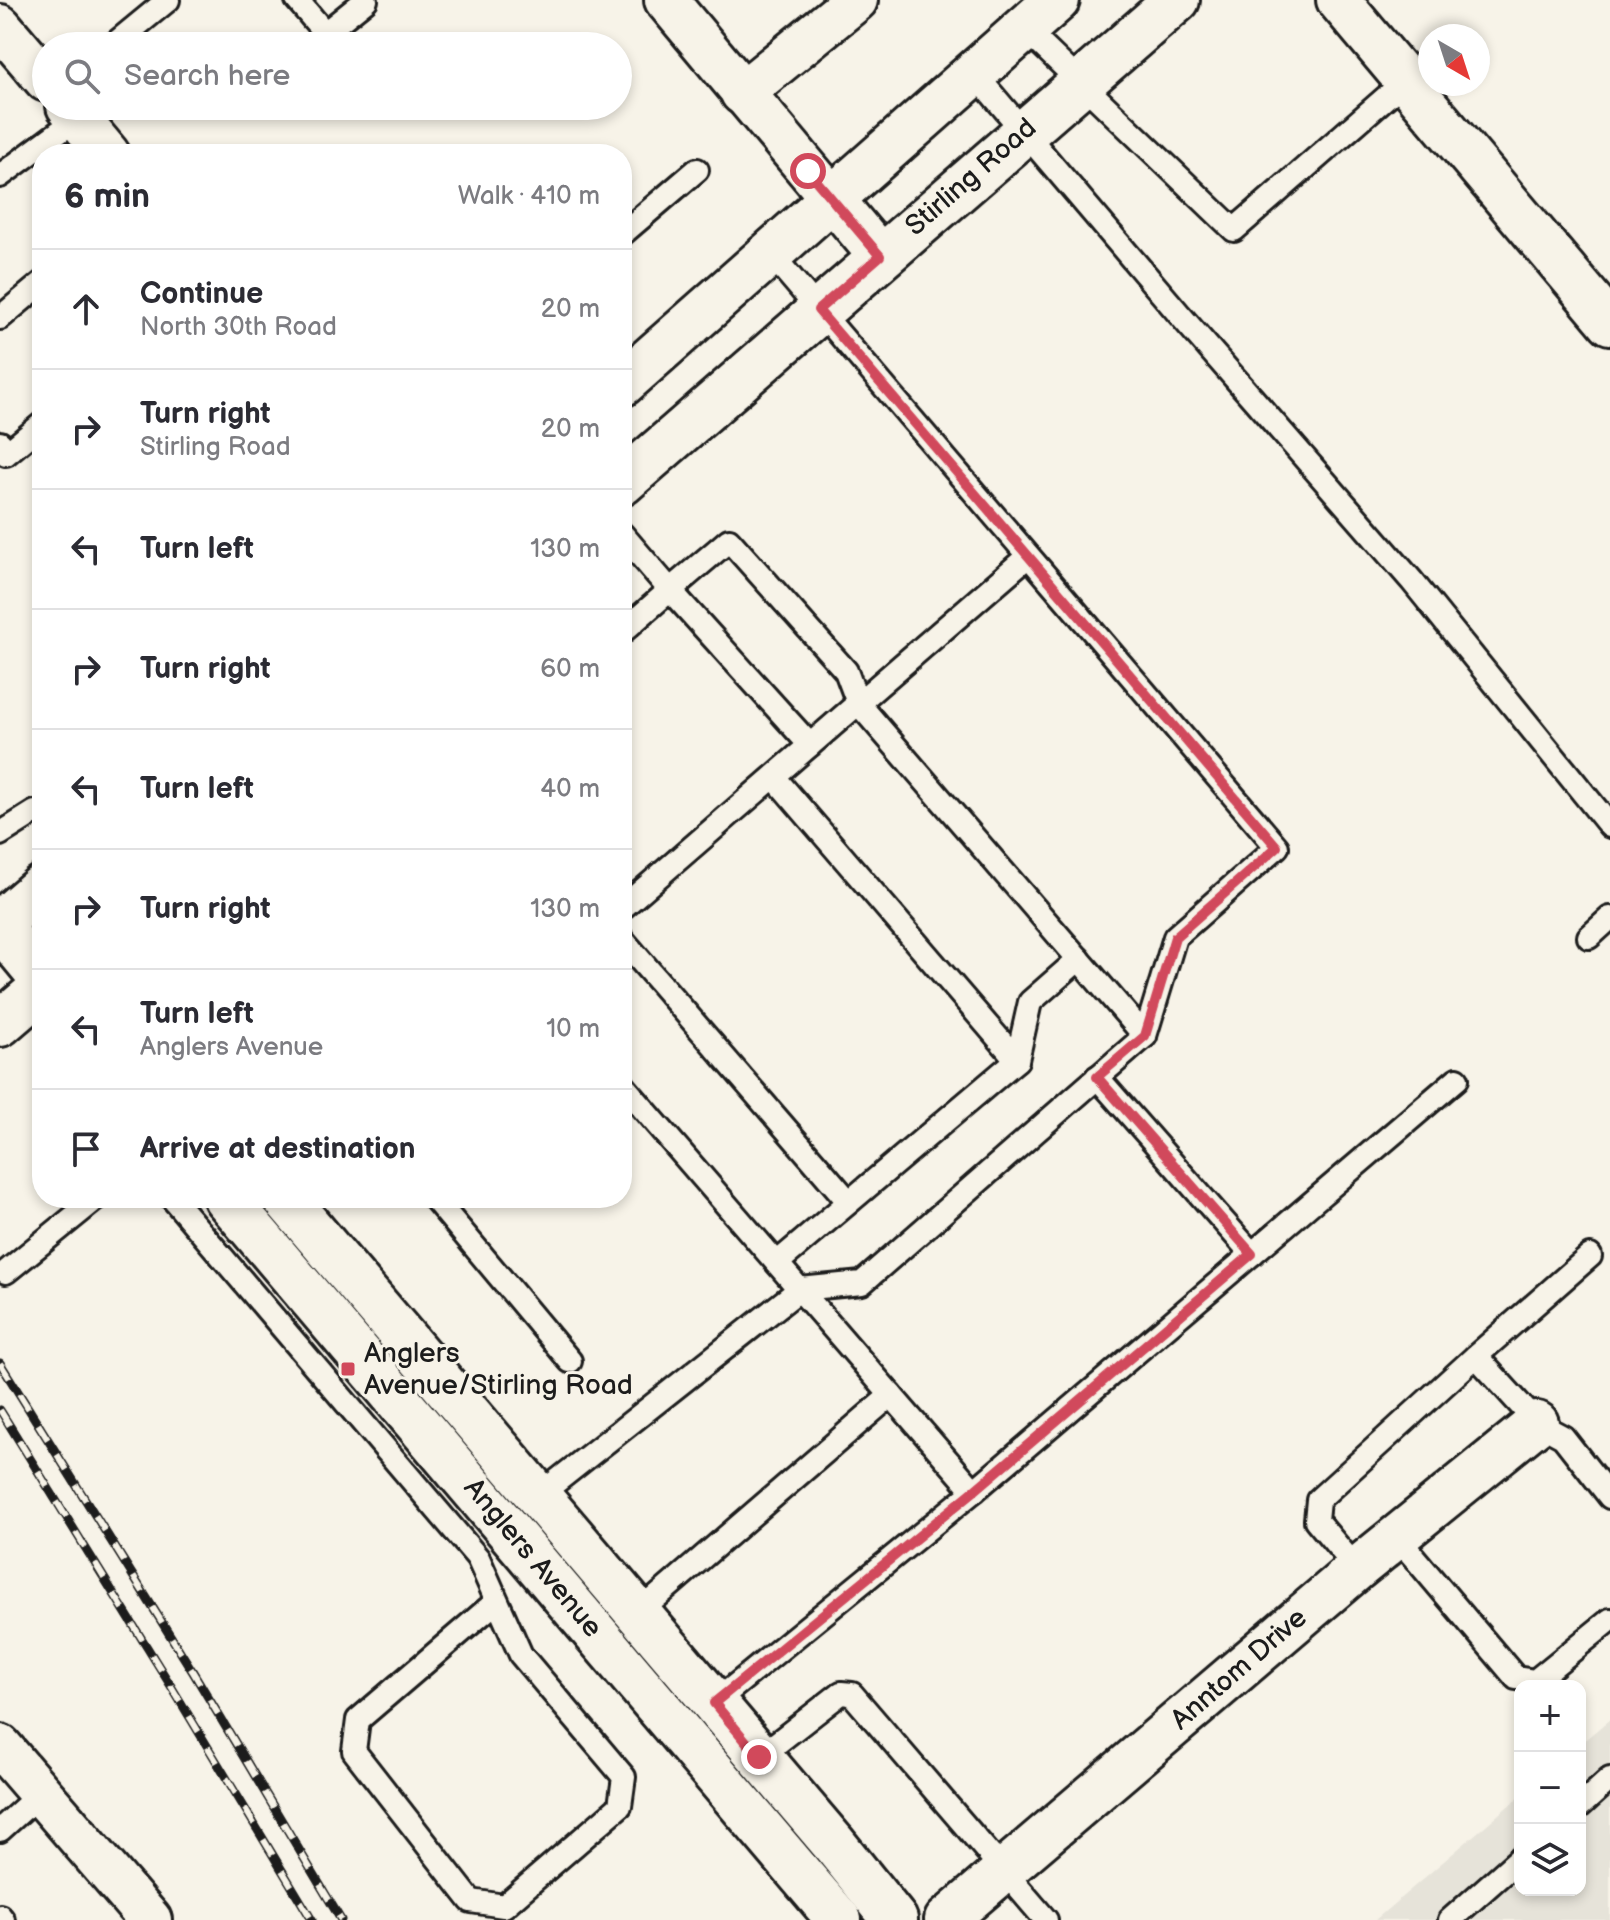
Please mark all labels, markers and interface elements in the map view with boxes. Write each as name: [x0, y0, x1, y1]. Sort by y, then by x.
north arrow: [1418, 24, 1490, 96]
search box: [32, 32, 632, 120]
icon: search: [60, 54, 104, 98]
text: Search here: [124, 58, 290, 94]
street label: Stirling Road: [899, 111, 1043, 243]
route start: [790, 153, 826, 189]
text: 6 min: [64, 176, 150, 217]
text: Walk · 410 m: [458, 181, 600, 212]
text: Continue: [140, 276, 263, 312]
icon: ahead: [64, 287, 108, 331]
text: 20 m: [541, 294, 600, 325]
text: North 30th Road: [140, 312, 337, 343]
text: Turn right: [140, 396, 271, 432]
icon: right: [64, 407, 108, 451]
text: 20 m: [541, 414, 600, 445]
text: Stirling Road: [140, 432, 291, 463]
icon: left: [64, 527, 108, 571]
text: Turn left: [140, 531, 254, 567]
text: 130 m: [530, 534, 600, 565]
icon: right: [64, 647, 108, 691]
text: Turn right: [140, 651, 271, 687]
text: 60 m: [540, 654, 600, 685]
icon: left: [64, 767, 108, 811]
text: Turn left: [140, 771, 254, 807]
text: 40 m: [540, 774, 600, 805]
icon: right: [64, 887, 108, 931]
text: Turn right: [140, 891, 271, 927]
text: 130 m: [530, 894, 600, 925]
text: Turn left: [140, 996, 254, 1032]
icon: left: [64, 1007, 108, 1051]
text: 10 m: [546, 1014, 600, 1045]
text: Anglers Avenue: [140, 1032, 323, 1063]
icon: arrive: [64, 1127, 108, 1171]
text: Arrive at destination: [140, 1131, 416, 1167]
place label: Anglers Avenue/Stirling Road: [364, 1337, 633, 1402]
marker: Anglers Avenue/Stirling Road: [339, 1360, 357, 1378]
street label: Anglers Avenue: [457, 1472, 609, 1644]
street label: Anntom Drive: [1164, 1601, 1314, 1737]
map controls: [1514, 1680, 1586, 1896]
button: +: [1514, 1680, 1586, 1752]
route end: [741, 1739, 777, 1775]
button: −: [1514, 1752, 1586, 1824]
button: layers: [1514, 1824, 1586, 1896]

